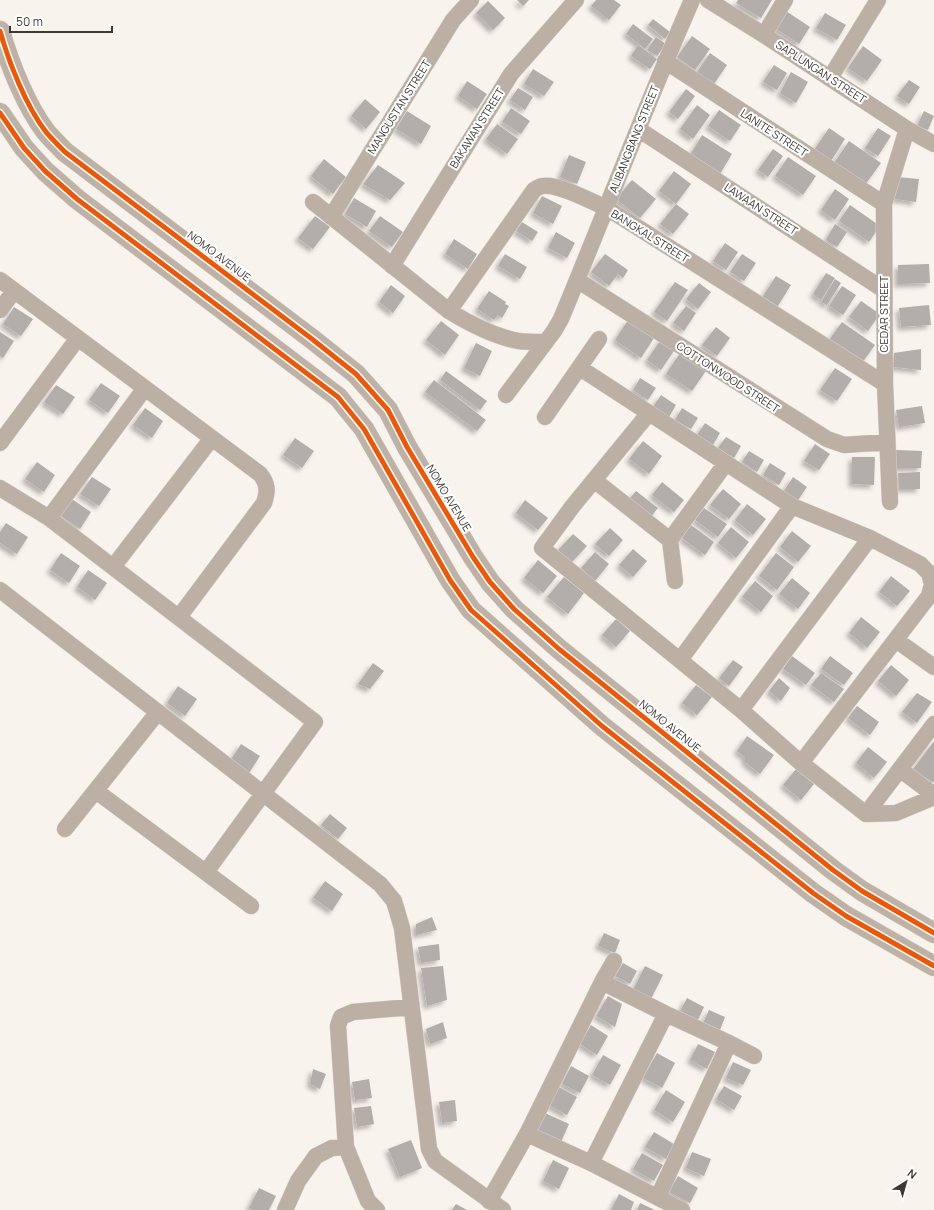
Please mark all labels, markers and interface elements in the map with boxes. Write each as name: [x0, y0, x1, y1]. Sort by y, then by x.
scale bar: [10, 8, 112, 34]
text: 50 m: [16, 13, 43, 30]
street label: SAPLUNGAN STREET: [773, 37, 870, 107]
street label: MANGUSTAN STREET: [364, 57, 434, 157]
street label: ALIBANGBANG STREET: [605, 82, 662, 195]
street label: BAKAWAN STREET: [446, 84, 508, 171]
street label: LANITE STREET: [738, 105, 811, 160]
street label: LAWAAN STREET: [722, 179, 801, 238]
street label: BANGKAL STREET: [608, 206, 692, 266]
street label: NOMO AVENUE: [185, 227, 254, 284]
street label: CEDAR STREET: [876, 275, 891, 352]
street label: COTTONWOOD STREET: [674, 338, 783, 416]
street label: NOMO AVENUE: [424, 462, 475, 534]
street label: NOMO AVENUE: [636, 696, 704, 755]
north arrow: [886, 1162, 926, 1202]
text: N: [905, 1165, 920, 1182]

